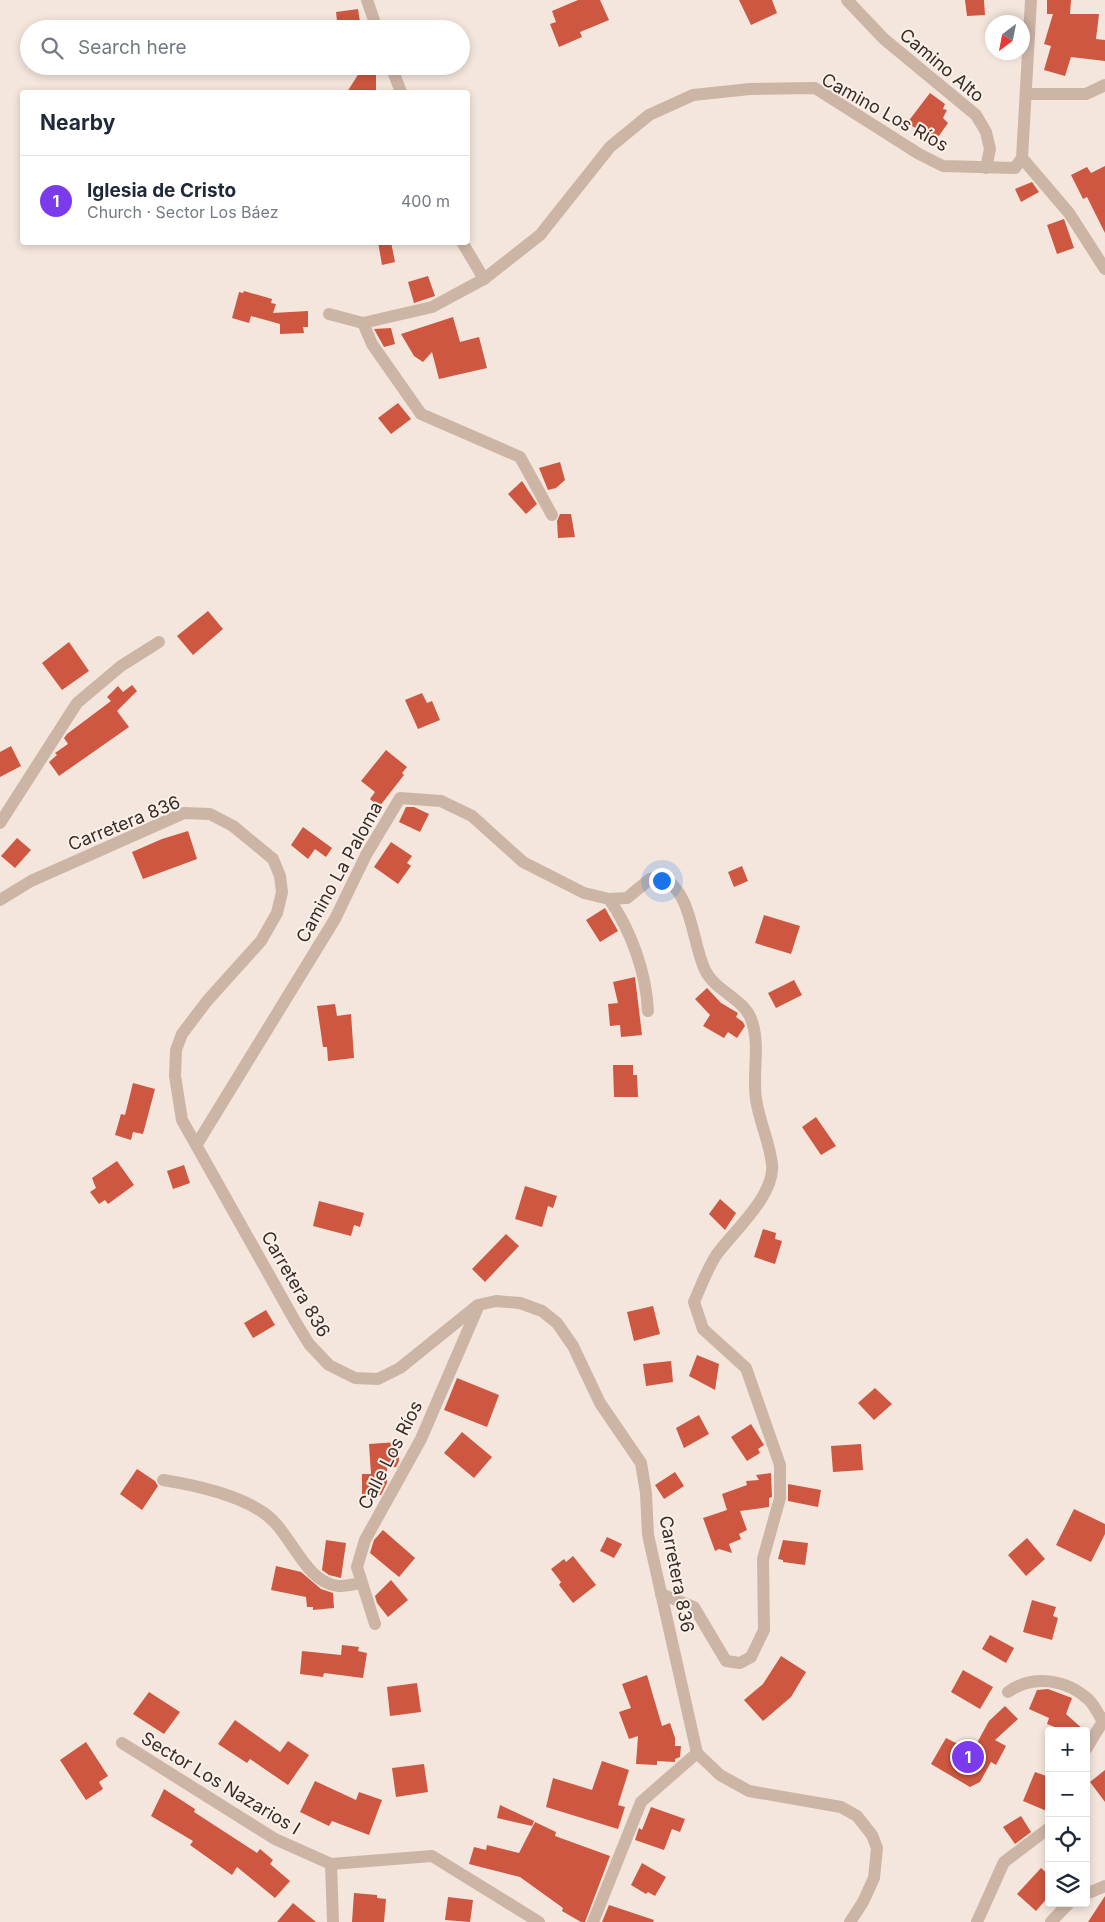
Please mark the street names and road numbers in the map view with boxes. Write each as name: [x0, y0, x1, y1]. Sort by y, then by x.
street label: Camino Alto: [896, 24, 988, 106]
street label: Camino Los Ríos: [818, 68, 952, 156]
street label: Carretera 836: [65, 791, 183, 855]
street label: Camino La Paloma: [292, 798, 386, 946]
street label: Carretera 836: [257, 1227, 335, 1341]
street label: Calle Los Ríos: [354, 1397, 426, 1513]
street label: Carretera 836: [655, 1514, 699, 1634]
street label: Sector Los Nazarios I: [138, 1727, 304, 1839]

